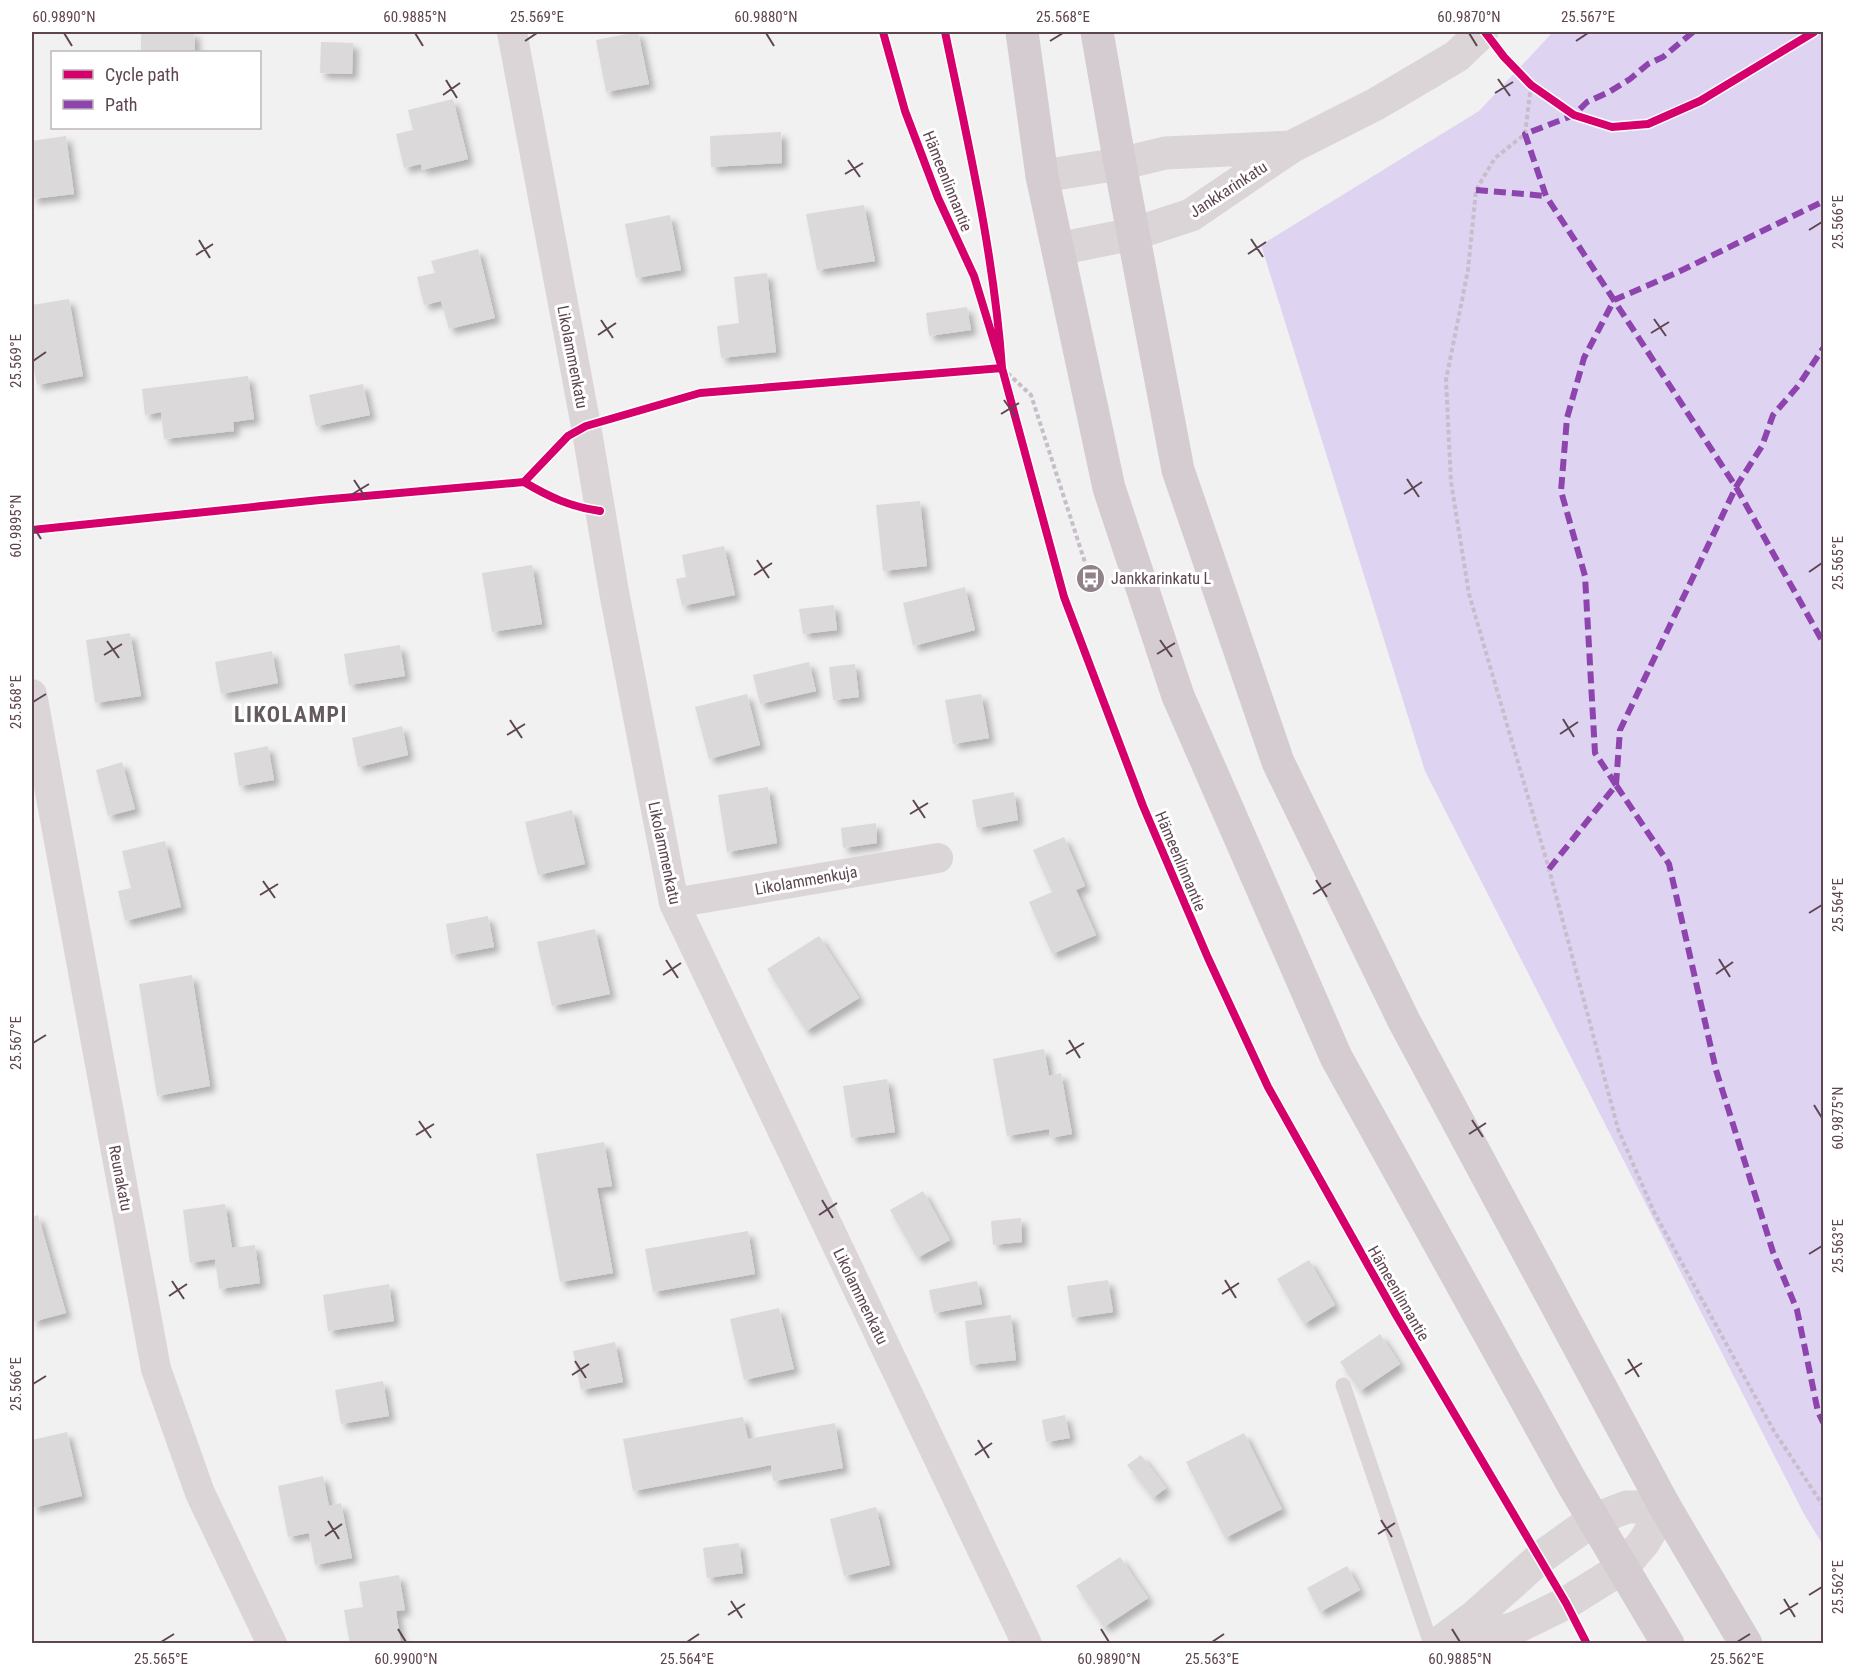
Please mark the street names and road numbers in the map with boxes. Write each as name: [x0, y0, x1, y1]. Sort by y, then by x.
street label: Hämeenlinnantie: [919, 128, 976, 234]
street label: Jankkarinkatu: [1186, 157, 1271, 222]
street label: Likolammenkatu: [553, 304, 592, 410]
street label: Likolammenkatu: [644, 800, 685, 906]
street label: Hämeenlinnantie: [1151, 808, 1210, 914]
street label: Likolammenkuja: [754, 862, 859, 899]
street label: Reunakatu: [105, 1144, 136, 1213]
street label: Hämeenlinnantie: [1364, 1242, 1433, 1344]
street label: Likolammenkatu: [829, 1245, 892, 1347]

